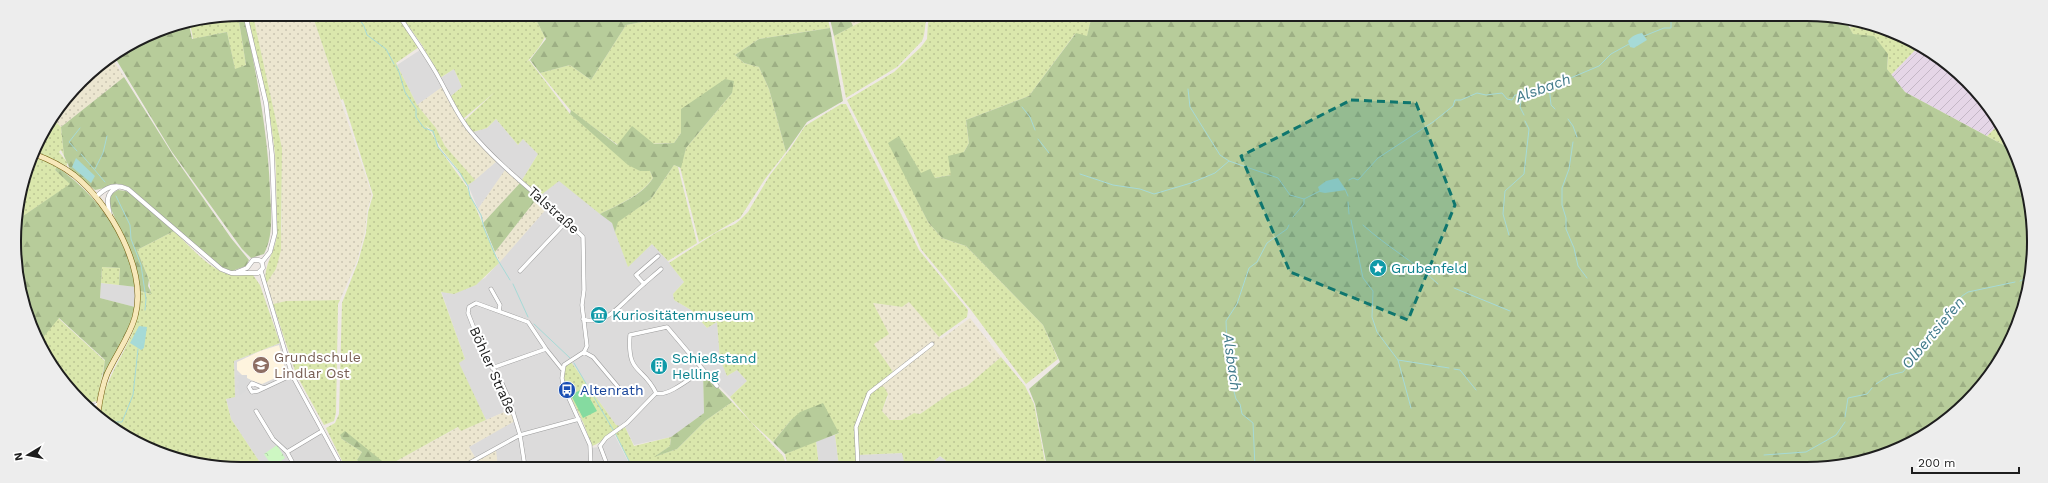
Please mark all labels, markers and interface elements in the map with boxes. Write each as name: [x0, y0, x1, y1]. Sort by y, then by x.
water label: Alsbach: [1512, 70, 1573, 107]
street label: Talstraße: [525, 183, 583, 237]
place icon: Grubenfeld: [1368, 258, 1388, 278]
place label: Grubenfeld: [1391, 260, 1467, 276]
water label: Olbertsiefen: [1898, 293, 1968, 373]
museum icon: Kuriositätenmuseum: [589, 305, 609, 325]
place label: Kuriositätenmuseum: [612, 307, 754, 323]
street label: Böhler Straße: [467, 324, 519, 416]
water label: Alsbach: [1219, 331, 1245, 392]
place label: Grundschule Lindlar Ost: [274, 349, 361, 381]
place label: Schießstand Helling: [672, 350, 757, 382]
school or university icon: Grundschule Lindlar Ost: [251, 355, 271, 375]
building icon: Schießstand Helling: [649, 356, 669, 376]
bus stop icon: Altenrath: [557, 380, 577, 400]
place label: Altenrath: [580, 382, 644, 398]
north arrow: [8, 435, 48, 475]
scale bar: [1912, 449, 2019, 475]
text: N: [12, 452, 26, 462]
text: 200 m: [1918, 456, 1955, 470]

